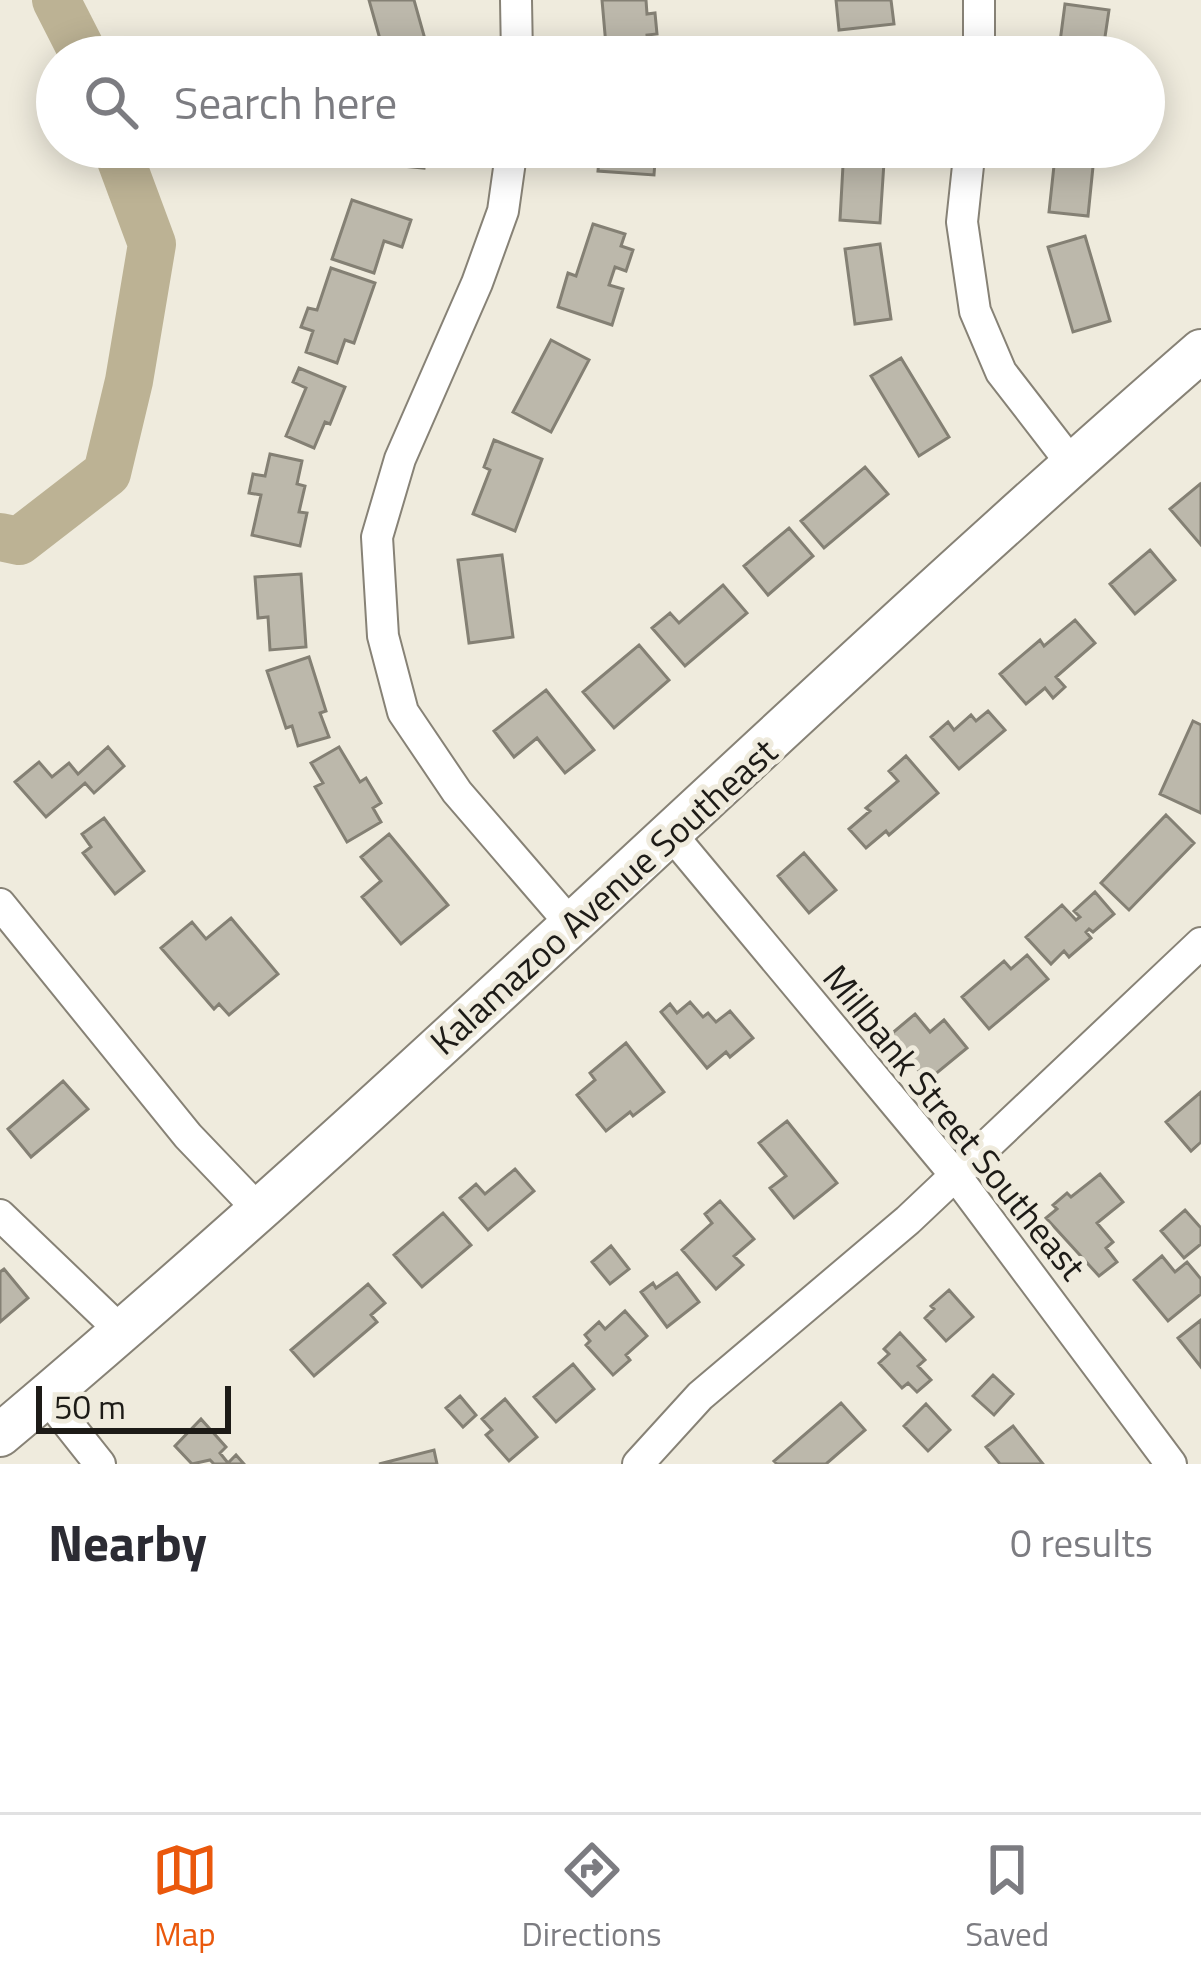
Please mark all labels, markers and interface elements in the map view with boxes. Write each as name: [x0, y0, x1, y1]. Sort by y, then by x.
search box: [36, 36, 1165, 168]
text: Search here: [174, 68, 397, 136]
icon: search: [78, 69, 144, 135]
street label: Kalamazoo Avenue Southeast: [417, 724, 789, 1067]
street label: Millbank Street Southeast: [810, 952, 1100, 1292]
scale bar: [36, 1380, 231, 1433]
text: 50 m: [54, 1382, 126, 1432]
text: Nearby: [48, 1503, 207, 1581]
text: 0 results: [1010, 1513, 1153, 1572]
tab: Map: [152, 1837, 218, 1959]
tab: Directions: [522, 1837, 661, 1959]
tab: Saved: [965, 1837, 1049, 1959]

